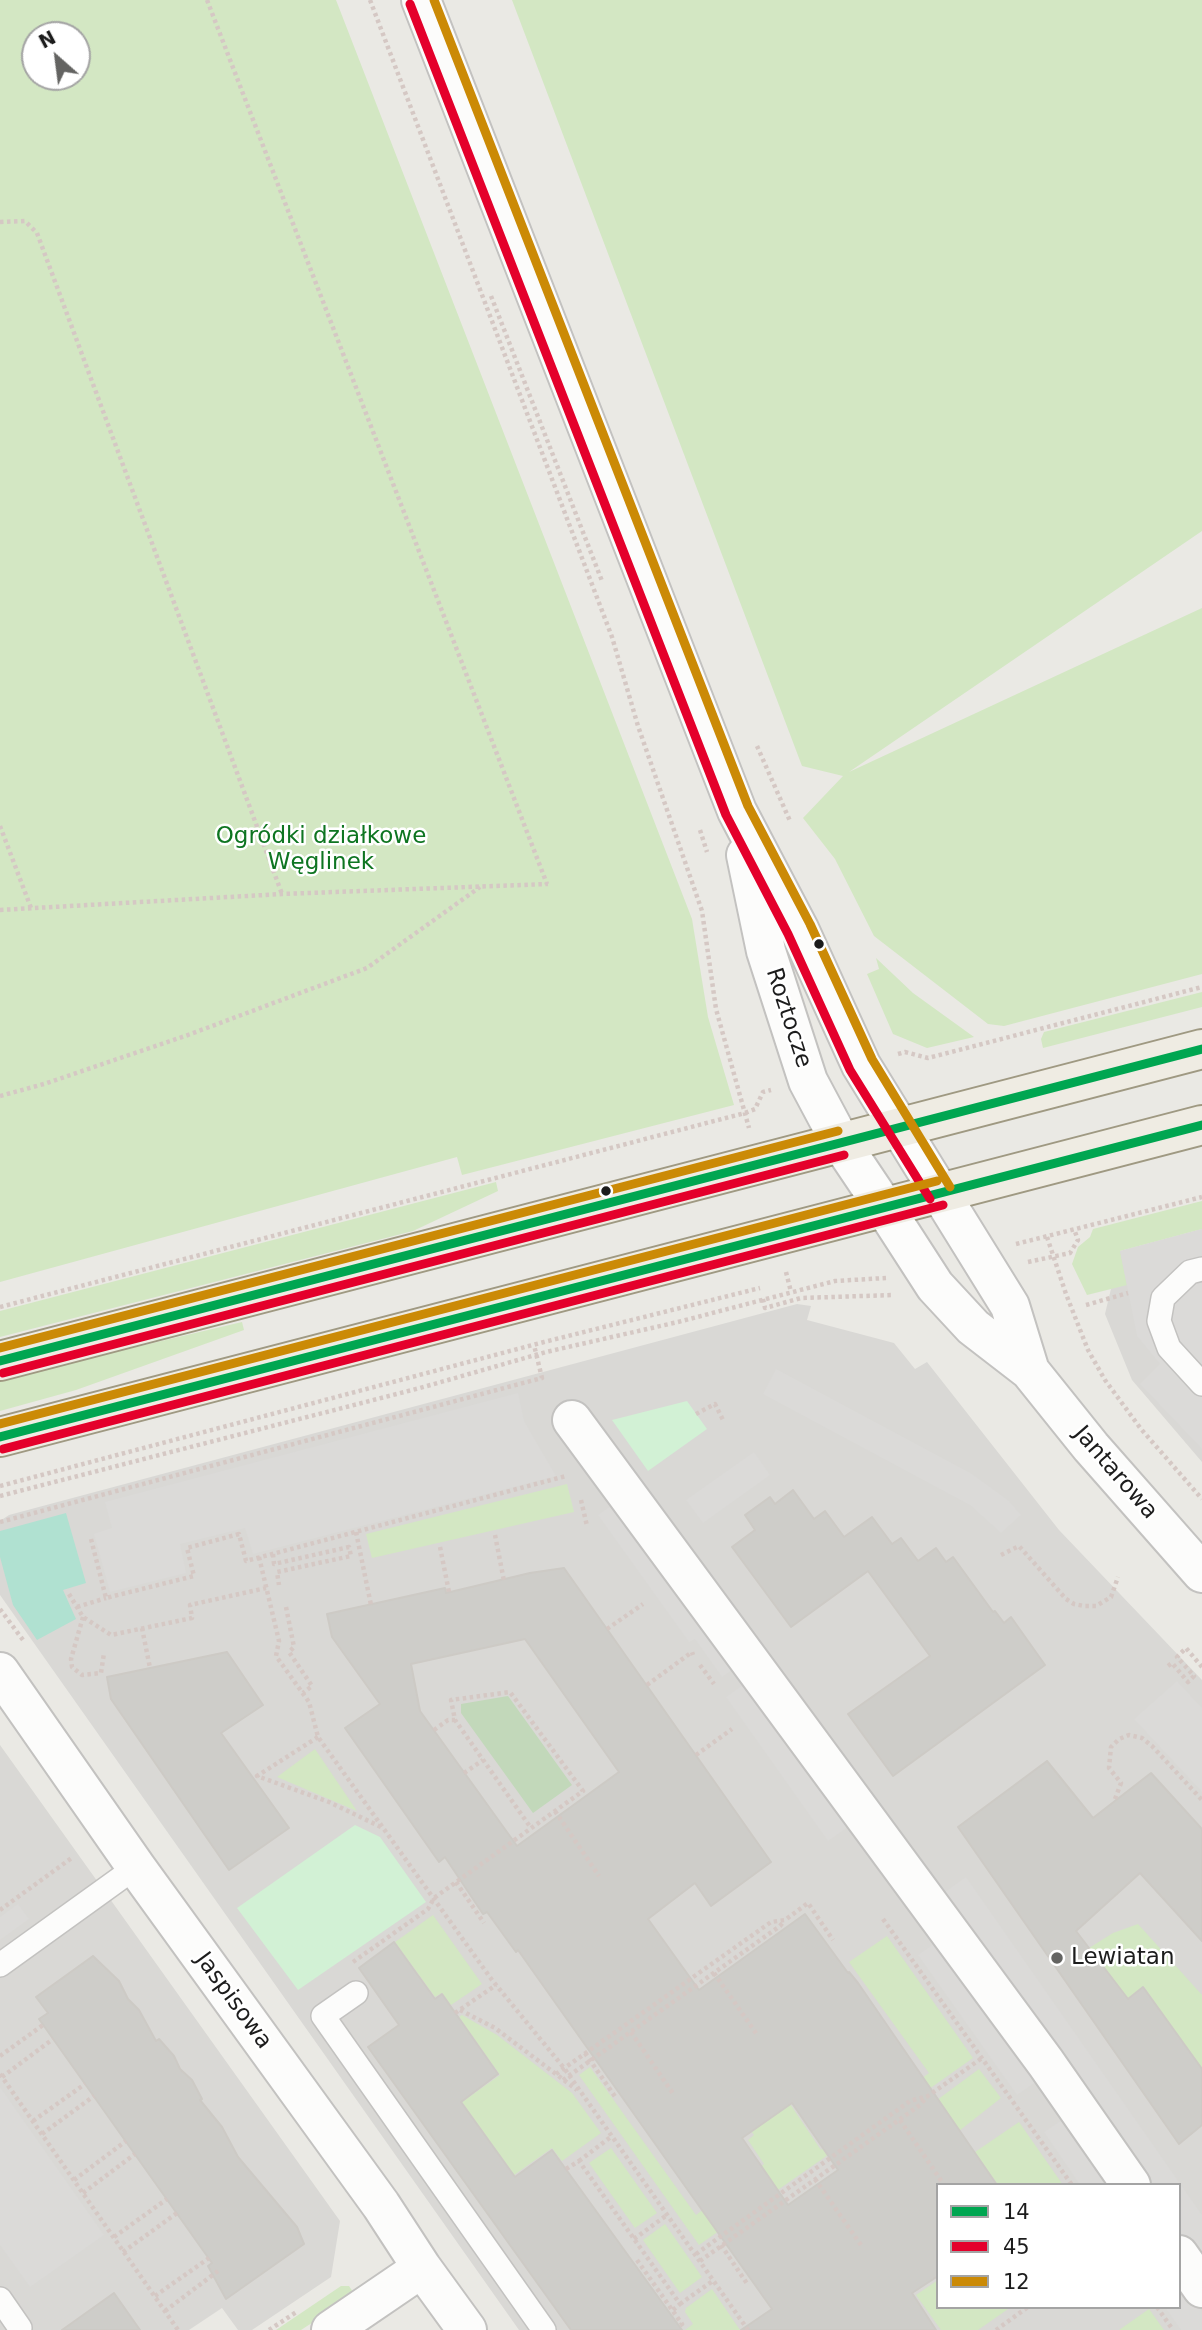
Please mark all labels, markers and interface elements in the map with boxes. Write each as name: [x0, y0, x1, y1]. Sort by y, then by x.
north arrow: [21, 21, 91, 91]
text: N: [35, 26, 59, 53]
park label: Ogródki działkowe Węglinek: [216, 823, 426, 877]
unlabelled marker: [812, 937, 826, 951]
street label: Roztocze: [759, 965, 817, 1071]
unlabelled marker: [599, 1184, 613, 1198]
street label: Jantarowa: [1067, 1421, 1163, 1525]
place label: Lewiatan: [1071, 1944, 1175, 1972]
street label: Jaspisowa: [189, 1947, 277, 2055]
marker: Lewiatan: [1049, 1950, 1065, 1966]
legend: [936, 2183, 1181, 2309]
text: 14: [1003, 2200, 1030, 2224]
text: 45: [1003, 2235, 1030, 2259]
text: 12: [1003, 2270, 1030, 2294]

